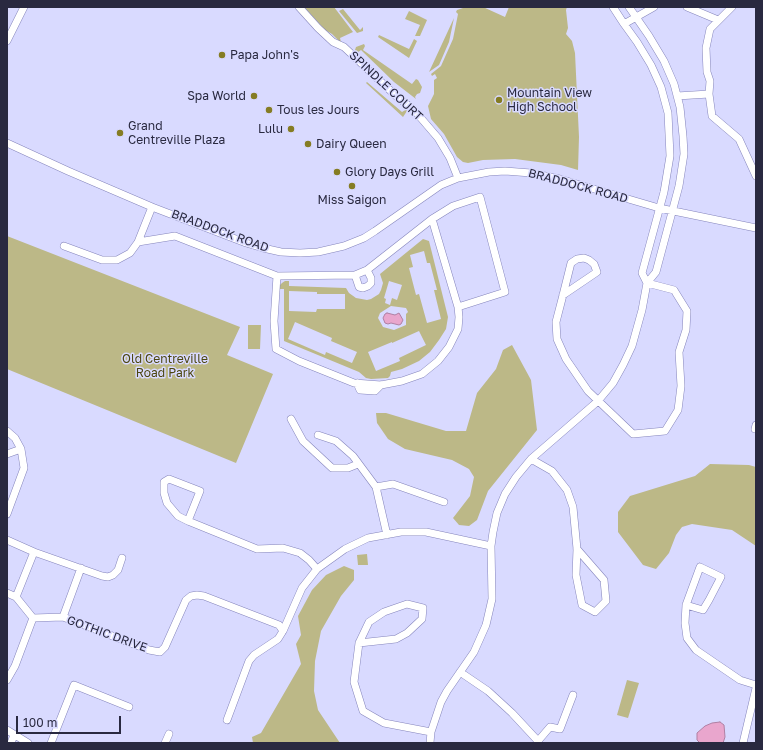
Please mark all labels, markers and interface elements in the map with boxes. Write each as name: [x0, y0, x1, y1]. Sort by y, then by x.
place label: Papa John's: [230, 48, 299, 62]
street label: SPINDLE COURT: [346, 48, 426, 124]
marker: Papa John's: [217, 50, 227, 60]
place label: Mountain View High School: [507, 86, 592, 114]
place label: Spa World: [187, 89, 246, 103]
marker: Spa World: [249, 91, 259, 101]
marker: Mountain View High School: [494, 95, 504, 105]
place label: Tous les Jours: [277, 103, 359, 117]
marker: Tous les Jours: [264, 105, 274, 115]
place label: Grand Centreville Plaza: [128, 119, 225, 147]
place label: Lulu: [258, 122, 283, 136]
marker: Lulu: [286, 124, 296, 134]
marker: Grand Centreville Plaza: [115, 128, 125, 138]
place label: Dairy Queen: [316, 137, 387, 151]
marker: Dairy Queen: [303, 139, 313, 149]
place label: Glory Days Grill: [345, 165, 434, 179]
street label: BRADDOCK ROAD: [527, 166, 629, 206]
marker: Glory Days Grill: [332, 167, 342, 177]
marker: Miss Saigon: [347, 181, 357, 191]
place label: Miss Saigon: [318, 193, 386, 207]
street label: BRADDOCK ROAD: [169, 207, 271, 255]
park label: Old Centreville Road Park: [122, 352, 208, 380]
street label: GOTHIC DRIVE: [65, 613, 149, 655]
scale bar: [18, 708, 123, 734]
text: 100 m: [23, 715, 57, 730]

